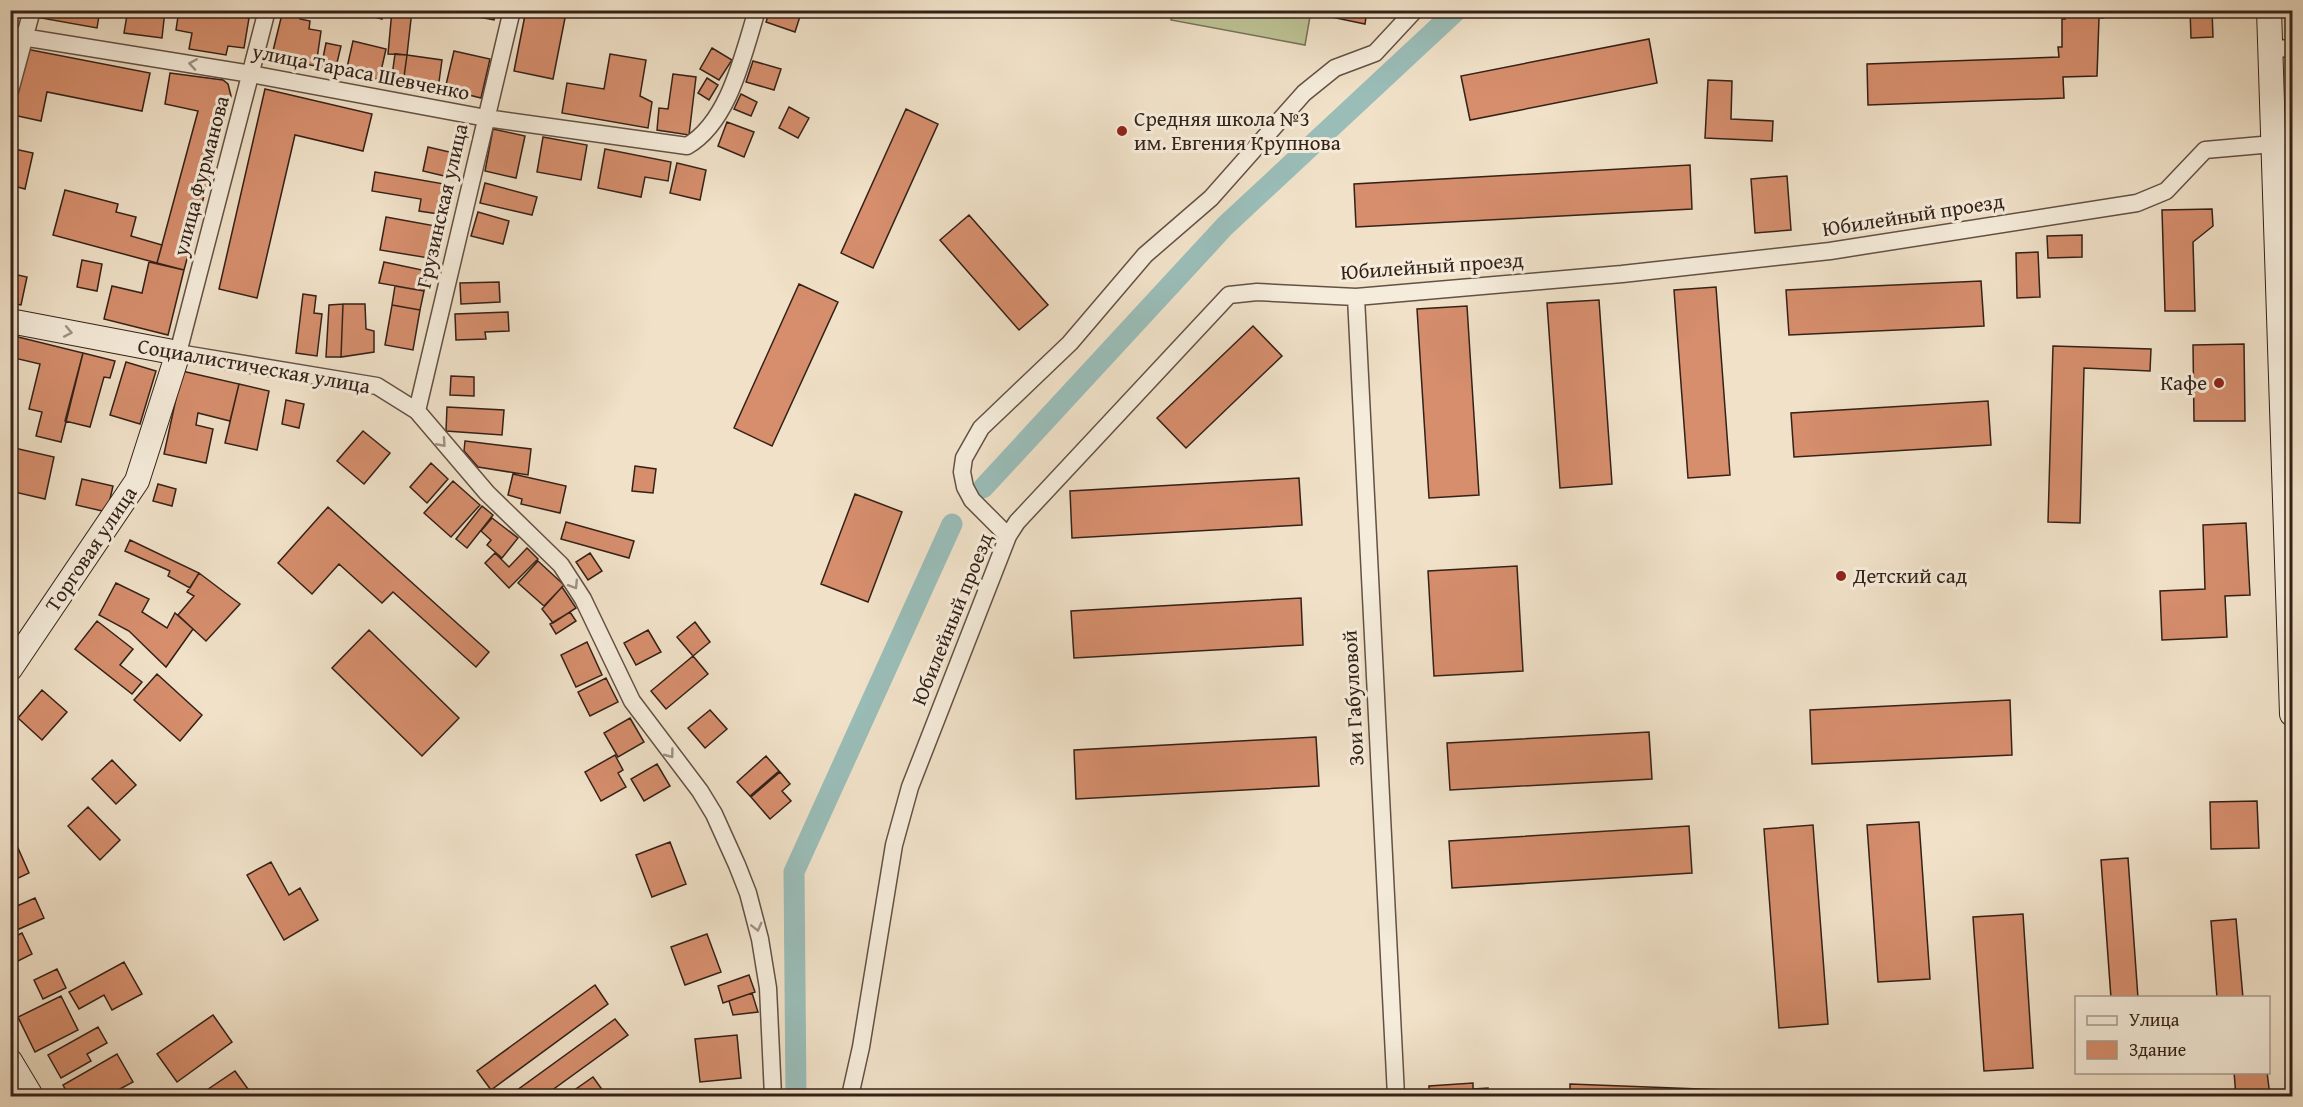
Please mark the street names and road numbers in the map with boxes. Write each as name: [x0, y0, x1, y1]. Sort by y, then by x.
street label: улица Тараса Шевченко: [249, 35, 473, 108]
street label: улица Фурманова: [164, 92, 237, 261]
street label: Грузинская улица: [407, 120, 476, 291]
street label: Юбилейный проезд: [1820, 185, 2006, 244]
street label: Юбилейный проезд: [1339, 244, 1525, 287]
street label: Социалистическая улица: [135, 330, 373, 401]
street label: Торговая улица: [37, 480, 144, 618]
street label: Юбилейный проезд: [903, 527, 1000, 710]
street label: Зои Габуловой: [1333, 629, 1372, 767]

